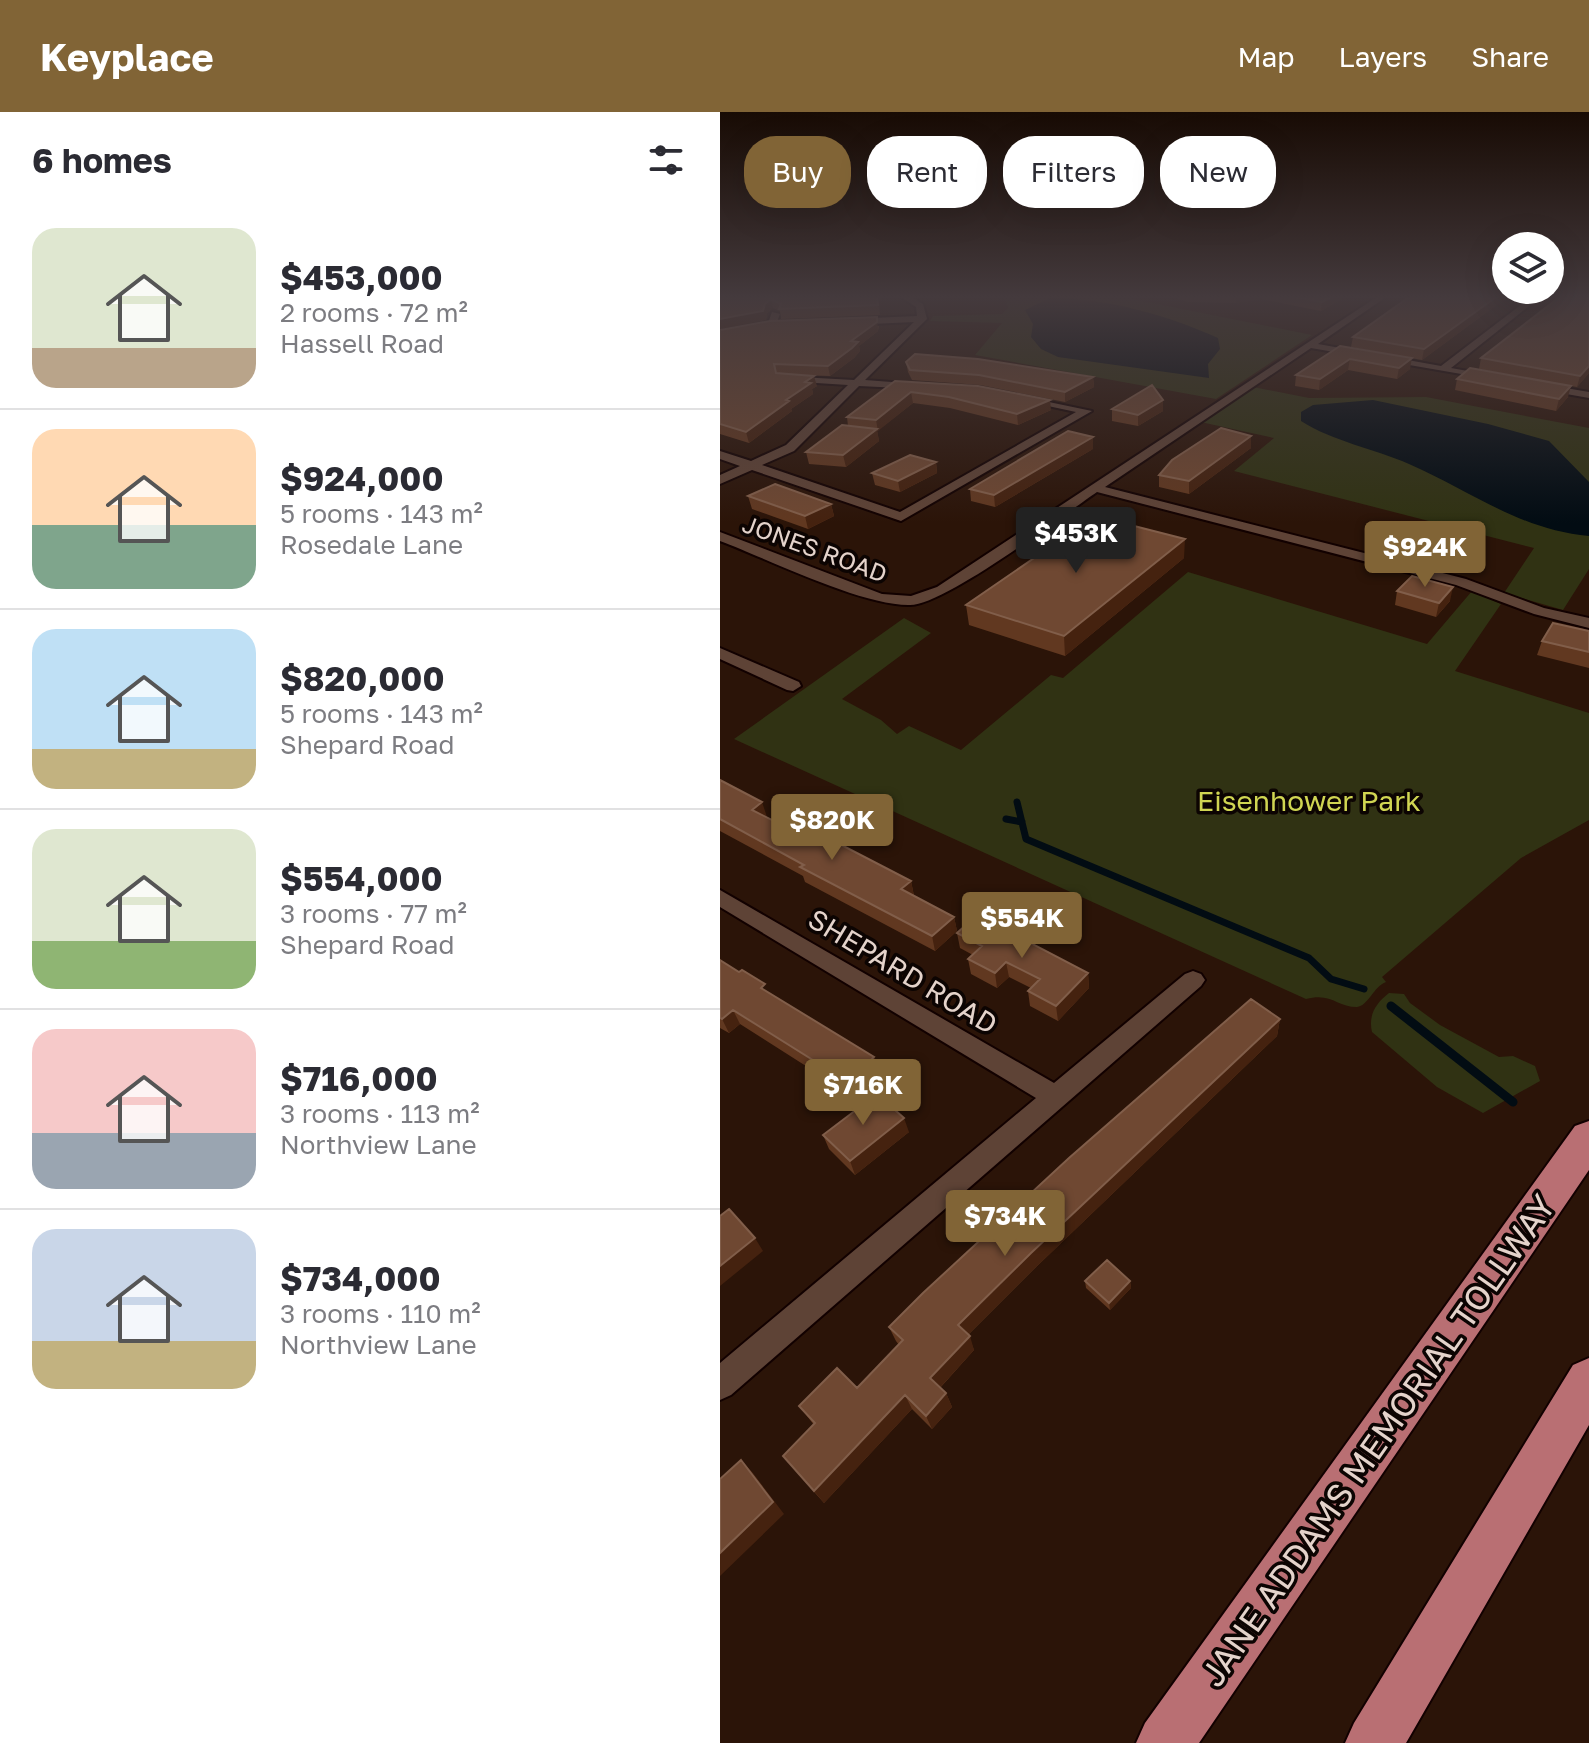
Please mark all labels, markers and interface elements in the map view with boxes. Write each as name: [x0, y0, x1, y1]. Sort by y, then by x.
text: Keyplace: [40, 34, 214, 79]
text: Map: [1237, 40, 1295, 73]
text: Layers: [1339, 40, 1427, 73]
text: Share: [1471, 40, 1549, 73]
chip: Buy: [744, 136, 851, 208]
chip: Rent: [867, 136, 987, 208]
chip: Filters: [1003, 136, 1144, 208]
chip: New: [1160, 136, 1276, 208]
icon: filters: [644, 138, 688, 182]
text: 6 homes: [32, 140, 172, 180]
map controls: [1492, 232, 1564, 304]
button: layers: [1492, 232, 1564, 304]
text: $453,000: [280, 257, 443, 297]
icon: home: [96, 260, 192, 356]
text: 2 rooms · 72 m²: [280, 297, 468, 328]
text: Hassell Road: [280, 328, 444, 359]
text: $924,000: [280, 458, 444, 498]
icon: home: [96, 461, 192, 557]
text: 5 rooms · 143 m²: [280, 498, 483, 529]
pin: $453K: [1020, 507, 1132, 575]
street label: JONES ROAD: [739, 508, 891, 588]
text: $453K: [1034, 517, 1118, 548]
pin: $924K: [1369, 521, 1481, 589]
text: Rosedale Lane: [280, 529, 463, 560]
text: $924K: [1383, 531, 1467, 562]
text: $820,000: [280, 658, 445, 698]
icon: home: [96, 661, 192, 757]
text: 5 rooms · 143 m²: [280, 698, 483, 729]
text: Shepard Road: [280, 729, 454, 760]
park label: Eisenhower Park: [1197, 784, 1421, 817]
pin: $820K: [776, 794, 888, 862]
text: $820K: [789, 804, 875, 835]
text: $554,000: [280, 858, 443, 898]
icon: home: [96, 861, 192, 957]
pin: $554K: [966, 892, 1078, 960]
text: 3 rooms · 77 m²: [280, 898, 467, 929]
street label: SHEPARD ROAD: [803, 902, 1003, 1040]
text: $554K: [980, 902, 1064, 933]
text: Shepard Road: [280, 929, 454, 960]
text: $716,000: [280, 1058, 438, 1098]
pin: $716K: [807, 1059, 919, 1127]
icon: home: [96, 1061, 192, 1157]
text: $716K: [823, 1069, 903, 1100]
text: 3 rooms · 113 m²: [280, 1098, 480, 1129]
text: Northview Lane: [280, 1129, 477, 1160]
street label: JANE ADDAMS MEMORIAL TOLLWAY: [1191, 1186, 1563, 1693]
pin: $734K: [949, 1190, 1061, 1258]
text: $734K: [964, 1200, 1046, 1231]
text: $734,000: [280, 1258, 440, 1298]
icon: home: [96, 1261, 192, 1357]
text: 3 rooms · 110 m²: [280, 1298, 481, 1329]
text: Northview Lane: [280, 1329, 477, 1360]

